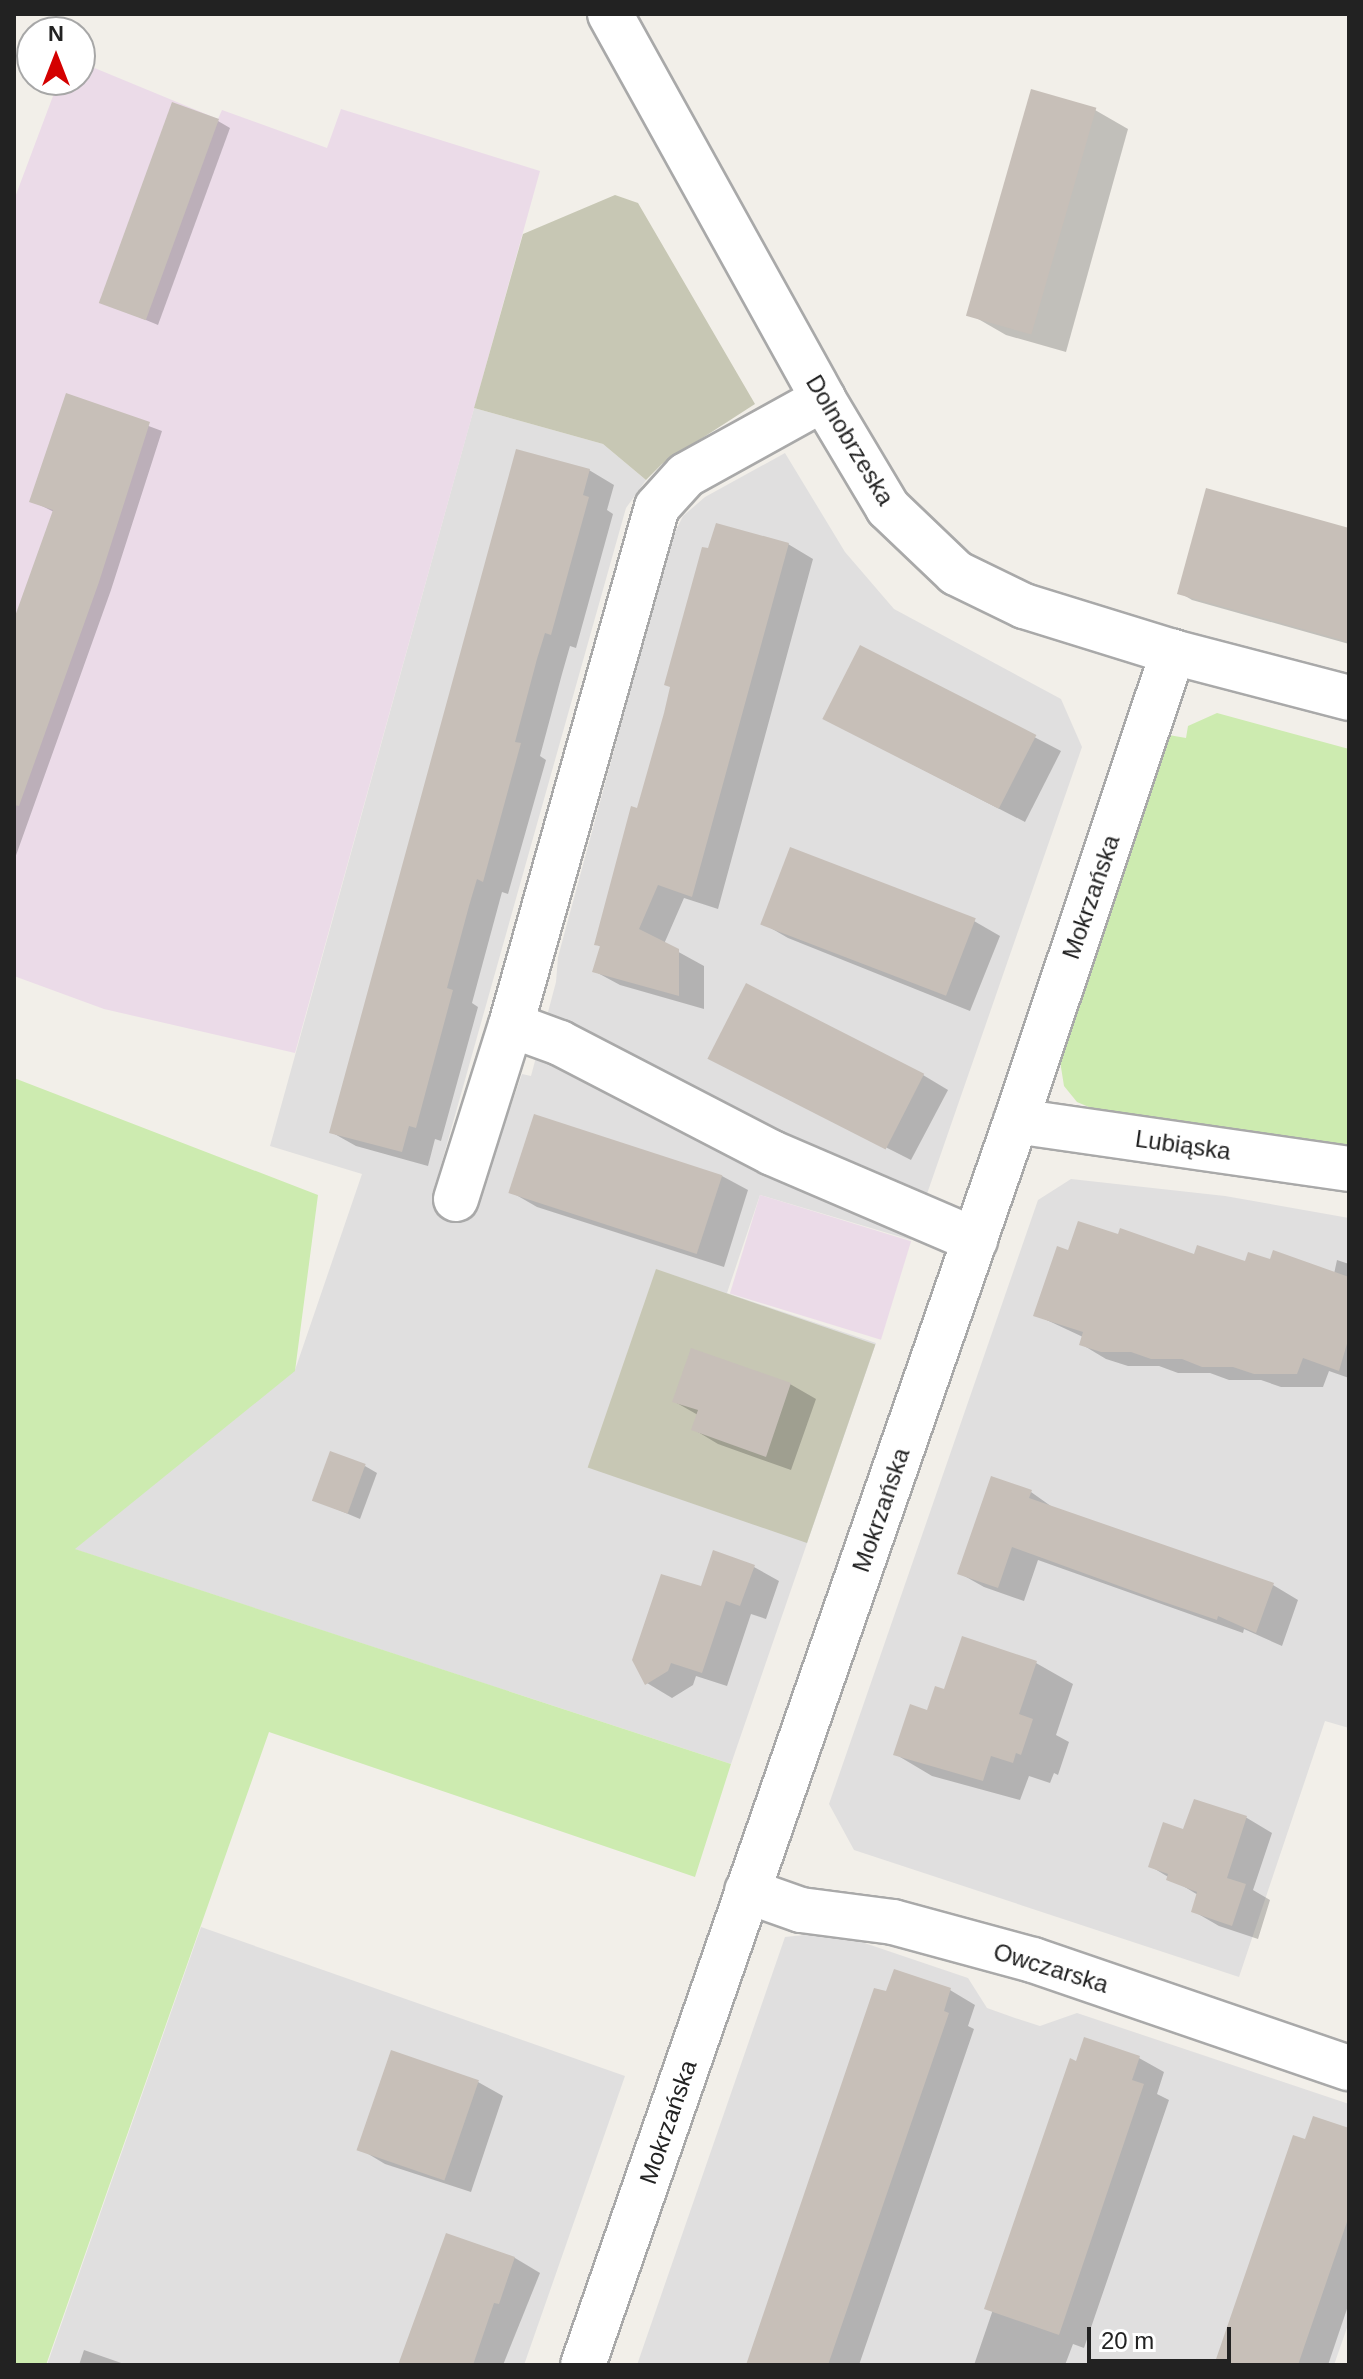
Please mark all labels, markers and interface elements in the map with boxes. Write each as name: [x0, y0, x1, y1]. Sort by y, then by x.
north arrow: [16, 16, 96, 96]
text: N: [48, 21, 64, 46]
street label: Dolnobrzeska: [800, 370, 900, 510]
street label: Mokrzańska: [1056, 831, 1126, 963]
street label: Lubiąska: [1133, 1124, 1233, 1166]
street label: Mokrzańska: [846, 1444, 916, 1576]
street label: Owczarska: [990, 1937, 1112, 1999]
street label: Mokrzańska: [633, 2056, 703, 2188]
scale bar: [1091, 2311, 1235, 2361]
text: 20 m: [1101, 2327, 1154, 2354]

